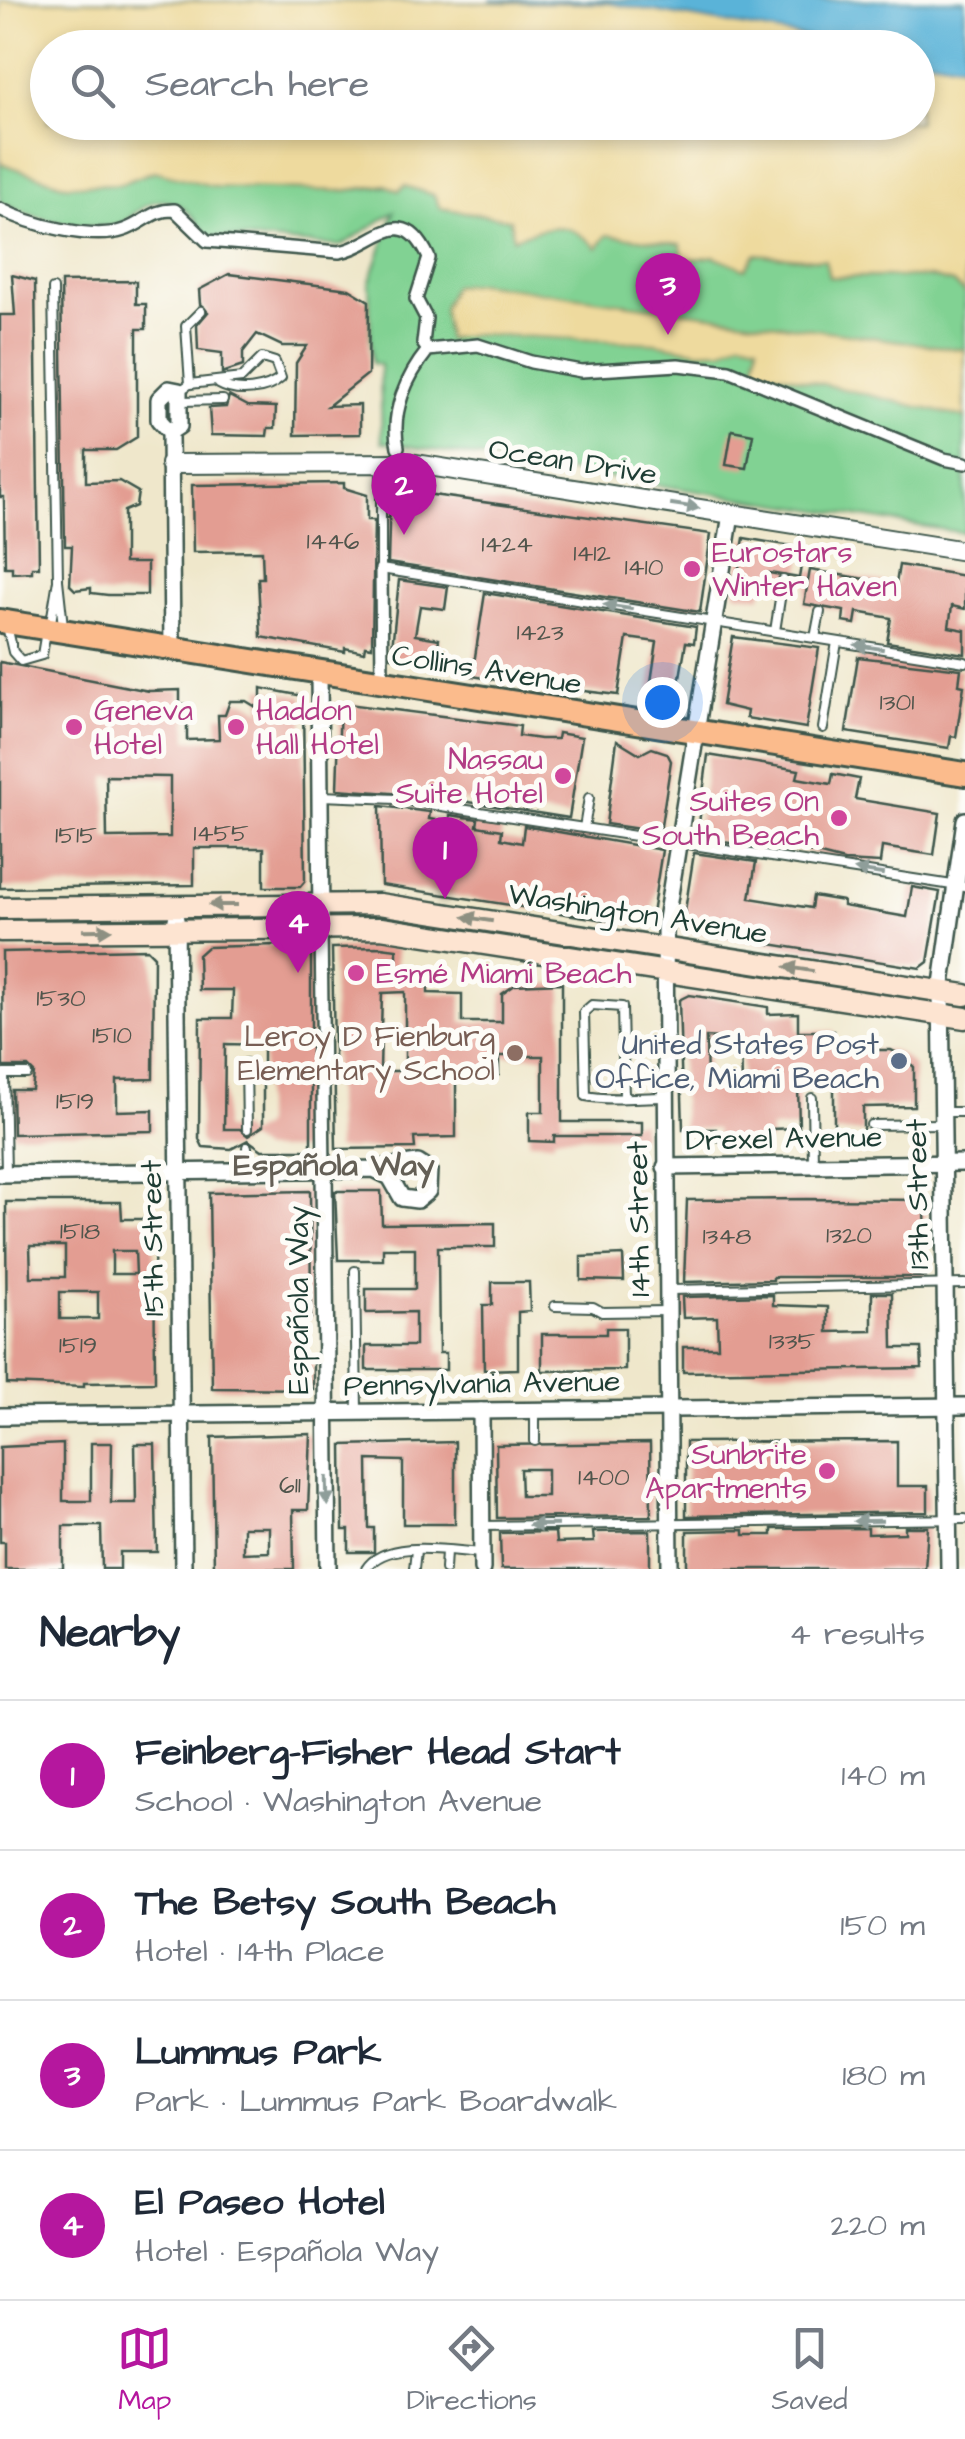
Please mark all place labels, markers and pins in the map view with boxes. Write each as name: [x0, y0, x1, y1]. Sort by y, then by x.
pin: 3: [636, 252, 700, 335]
pin: 2: [372, 452, 436, 535]
place label: Eurostars Winter Haven: [712, 532, 897, 608]
marker: Eurostars Winter Haven: [681, 558, 703, 580]
place label: Geneva Hotel: [94, 690, 193, 766]
place label: Haddon Hall Hotel: [256, 690, 379, 766]
marker: Geneva Hotel: [63, 716, 85, 738]
marker: Haddon Hall Hotel: [225, 716, 247, 738]
place label: Nassau Suite Hotel: [395, 739, 543, 815]
marker: Nassau Suite Hotel: [552, 765, 574, 787]
place label: Suites On South Beach: [642, 781, 819, 857]
marker: Suites On South Beach: [828, 807, 850, 829]
pin: 1: [412, 816, 478, 899]
pin: 4: [266, 890, 330, 973]
place label: Esmé Miami Beach: [376, 953, 632, 995]
marker: Esmé Miami Beach: [345, 962, 367, 984]
place label: Leroy D Fienburg Elementary School: [238, 1016, 495, 1093]
place label: United States Post Office, Miami Beach: [595, 1024, 879, 1100]
marker: Leroy D Fienburg Elementary School: [504, 1042, 526, 1064]
marker: United States Post Office, Miami Beach: [888, 1050, 910, 1072]
place label: Sunbrite Apartments: [645, 1434, 807, 1510]
marker: Sunbrite Apartments: [816, 1460, 838, 1482]

